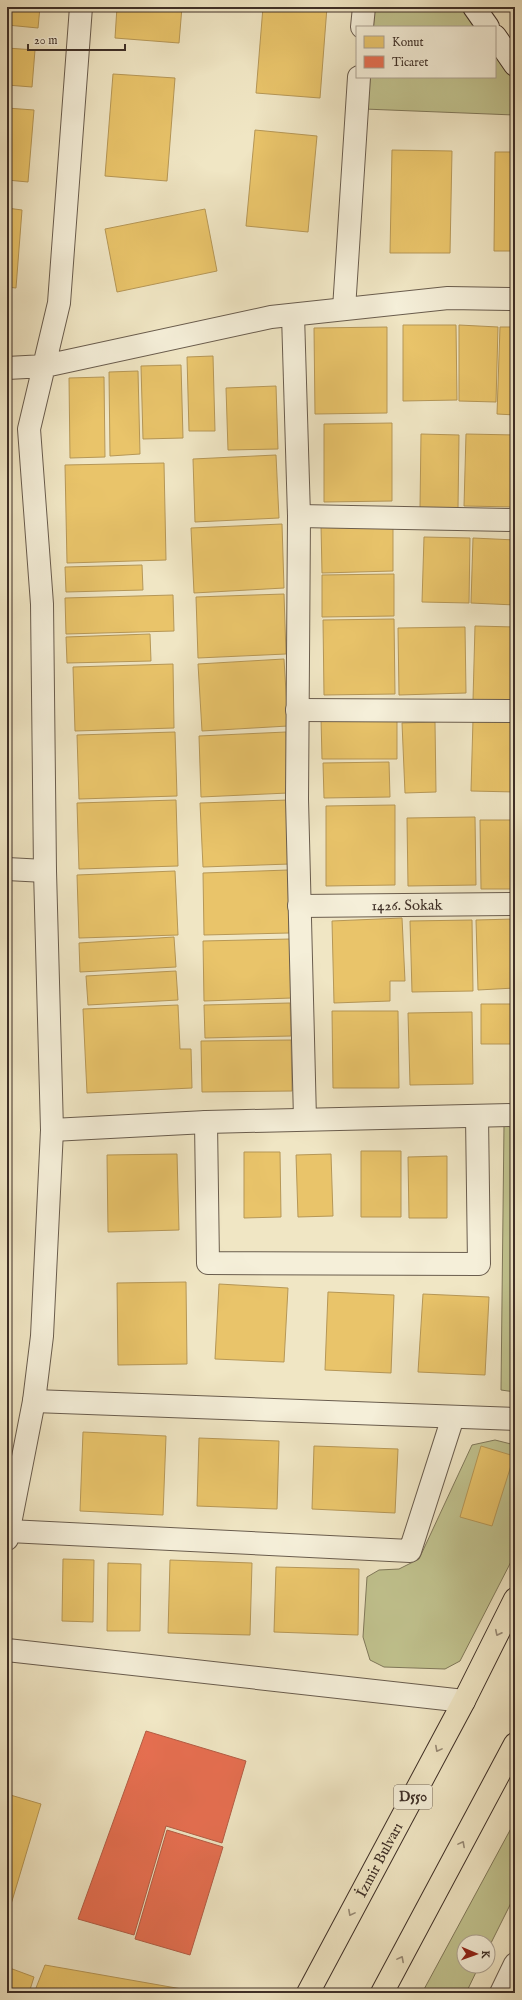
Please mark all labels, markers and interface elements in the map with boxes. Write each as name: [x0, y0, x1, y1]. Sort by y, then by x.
scale bar: [28, 26, 125, 52]
legend: [356, 26, 496, 78]
text: 20 m: [34, 33, 57, 48]
text: Konut: [392, 35, 424, 50]
text: Ticaret: [392, 55, 428, 70]
street label: 1426. Sokak: [371, 895, 444, 915]
one-way arrow: [495, 1629, 503, 1637]
one-way arrow: [436, 1745, 443, 1752]
road number: D550: [394, 1785, 432, 1809]
street label: İzmir Bulvarı: [351, 1819, 407, 1900]
one-way arrow: [457, 1841, 465, 1848]
one-way arrow: [348, 1909, 355, 1916]
north arrow: [456, 1934, 496, 1974]
text: K: [478, 1950, 492, 1960]
one-way arrow: [396, 1955, 403, 1963]

